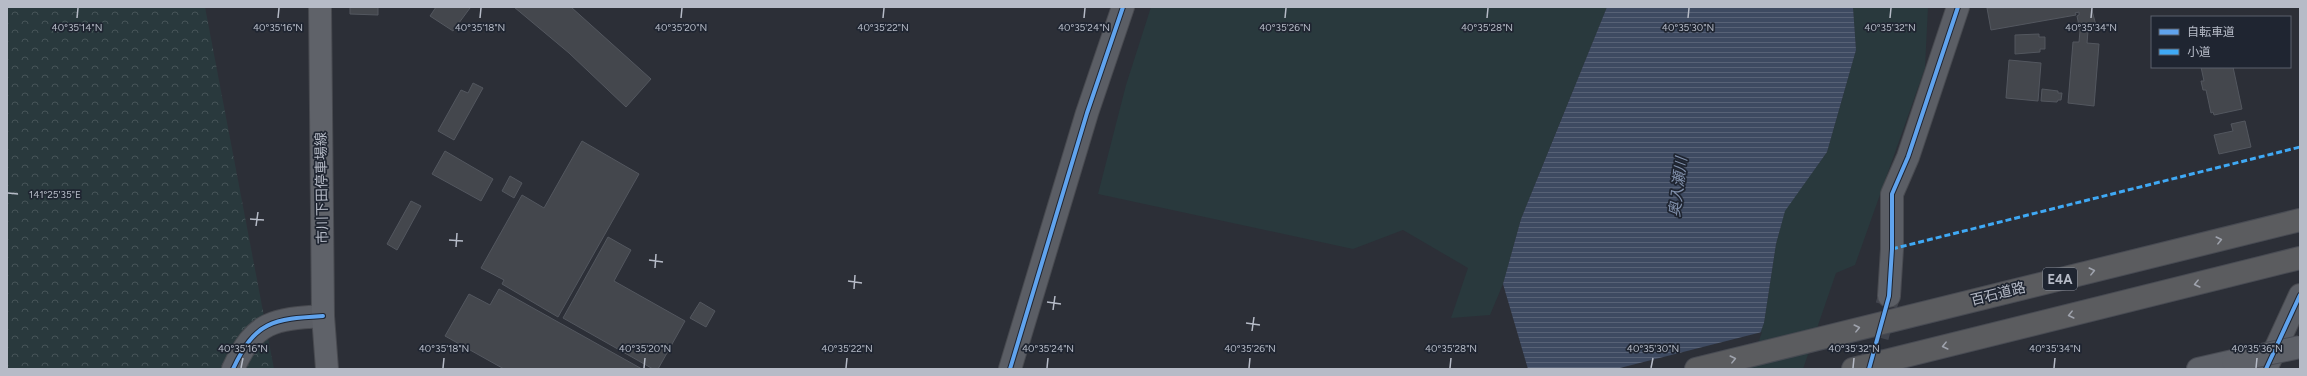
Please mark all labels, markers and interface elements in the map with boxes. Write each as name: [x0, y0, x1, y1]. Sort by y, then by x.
legend: [2151, 16, 2291, 68]
text: 40°35'14"N: [52, 21, 102, 34]
text: 40°35'16"N: [253, 21, 303, 34]
text: 40°35'18"N: [455, 21, 505, 34]
text: 40°35'20"N: [655, 21, 707, 34]
text: 40°35'22"N: [857, 21, 909, 34]
text: 40°35'24"N: [1058, 21, 1110, 34]
text: 40°35'26"N: [1259, 21, 1311, 34]
text: 40°35'28"N: [1461, 21, 1513, 34]
text: 40°35'30"N: [1662, 21, 1714, 34]
text: 40°35'32"N: [1864, 21, 1916, 34]
text: 40°35'34"N: [2065, 21, 2117, 34]
text: 自転車道: [2187, 25, 2235, 39]
text: 小道: [2187, 45, 2211, 59]
street label: 市川下田停車場線: [313, 132, 331, 244]
water label: 奥入瀬川: [1665, 154, 1691, 218]
text: 141°25'35"E: [29, 188, 81, 201]
one-way arrow: [2215, 236, 2222, 245]
one-way arrow: [2089, 267, 2096, 276]
road number: E4A: [2043, 268, 2077, 290]
street label: 百石道路: [1969, 279, 2027, 309]
one-way arrow: [2194, 279, 2201, 288]
one-way arrow: [2068, 310, 2075, 319]
one-way arrow: [1854, 325, 1860, 333]
text: 40°35'16"N: [218, 342, 268, 355]
text: 40°35'18"N: [419, 342, 469, 355]
text: 40°35'20"N: [619, 342, 671, 355]
text: 40°35'22"N: [821, 342, 873, 355]
text: 40°35'24"N: [1022, 342, 1074, 355]
text: 40°35'26"N: [1224, 342, 1276, 355]
text: 40°35'28"N: [1425, 342, 1477, 355]
text: 40°35'30"N: [1627, 342, 1679, 355]
text: 40°35'32"N: [1828, 342, 1880, 355]
one-way arrow: [1942, 342, 1948, 350]
text: 40°35'34"N: [2029, 342, 2081, 355]
text: 40°35'36"N: [2231, 342, 2283, 355]
one-way arrow: [1730, 356, 1737, 364]

